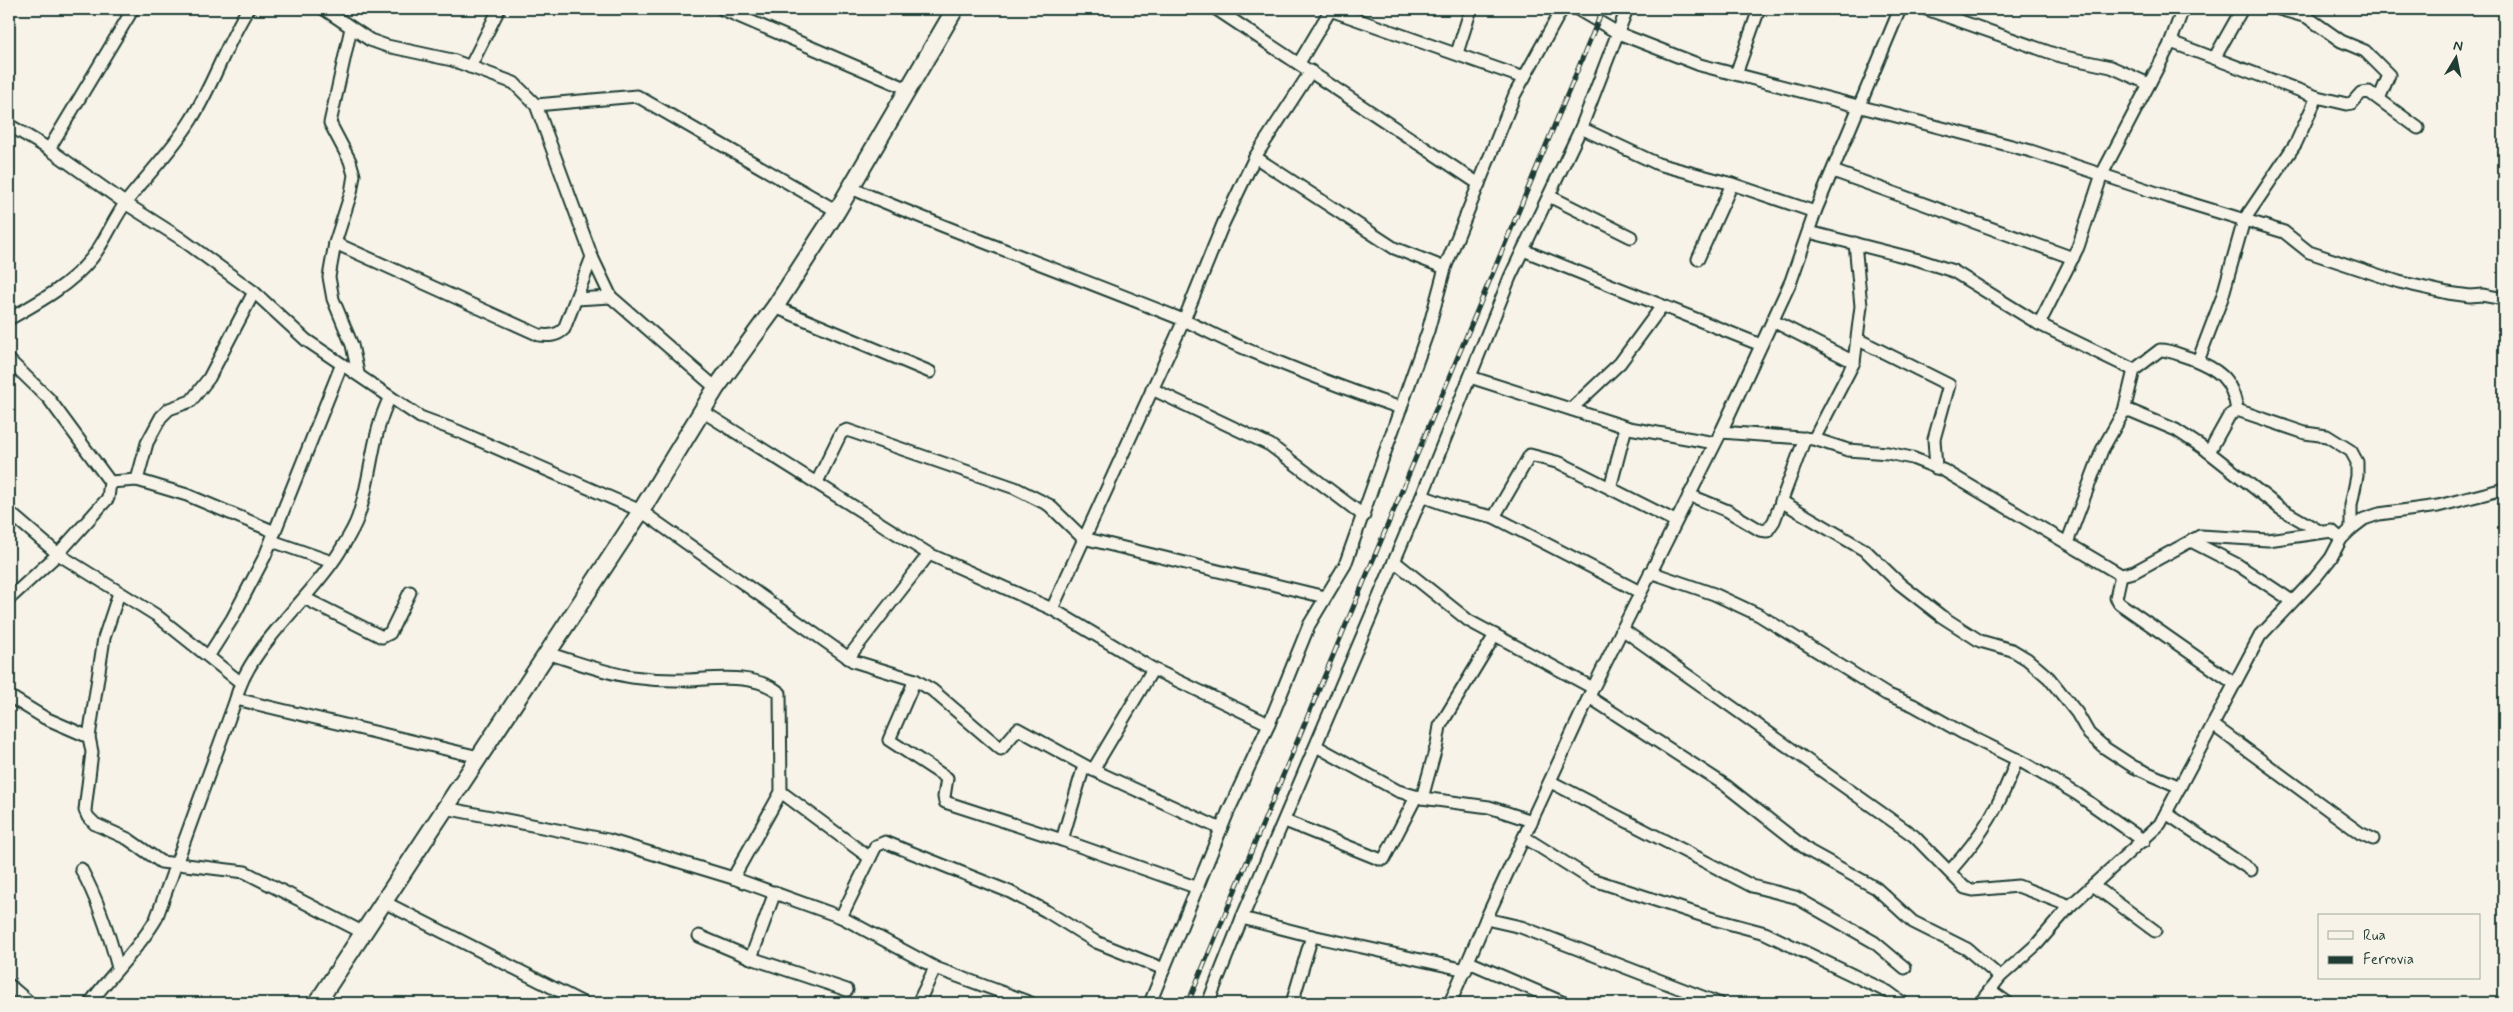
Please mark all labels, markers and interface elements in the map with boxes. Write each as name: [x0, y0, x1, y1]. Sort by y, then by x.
north arrow: [2430, 32, 2480, 82]
text: N: [2452, 37, 2464, 56]
legend: [2318, 914, 2480, 980]
text: Rua: [2363, 926, 2386, 946]
text: Ferrovia: [2363, 950, 2414, 970]

